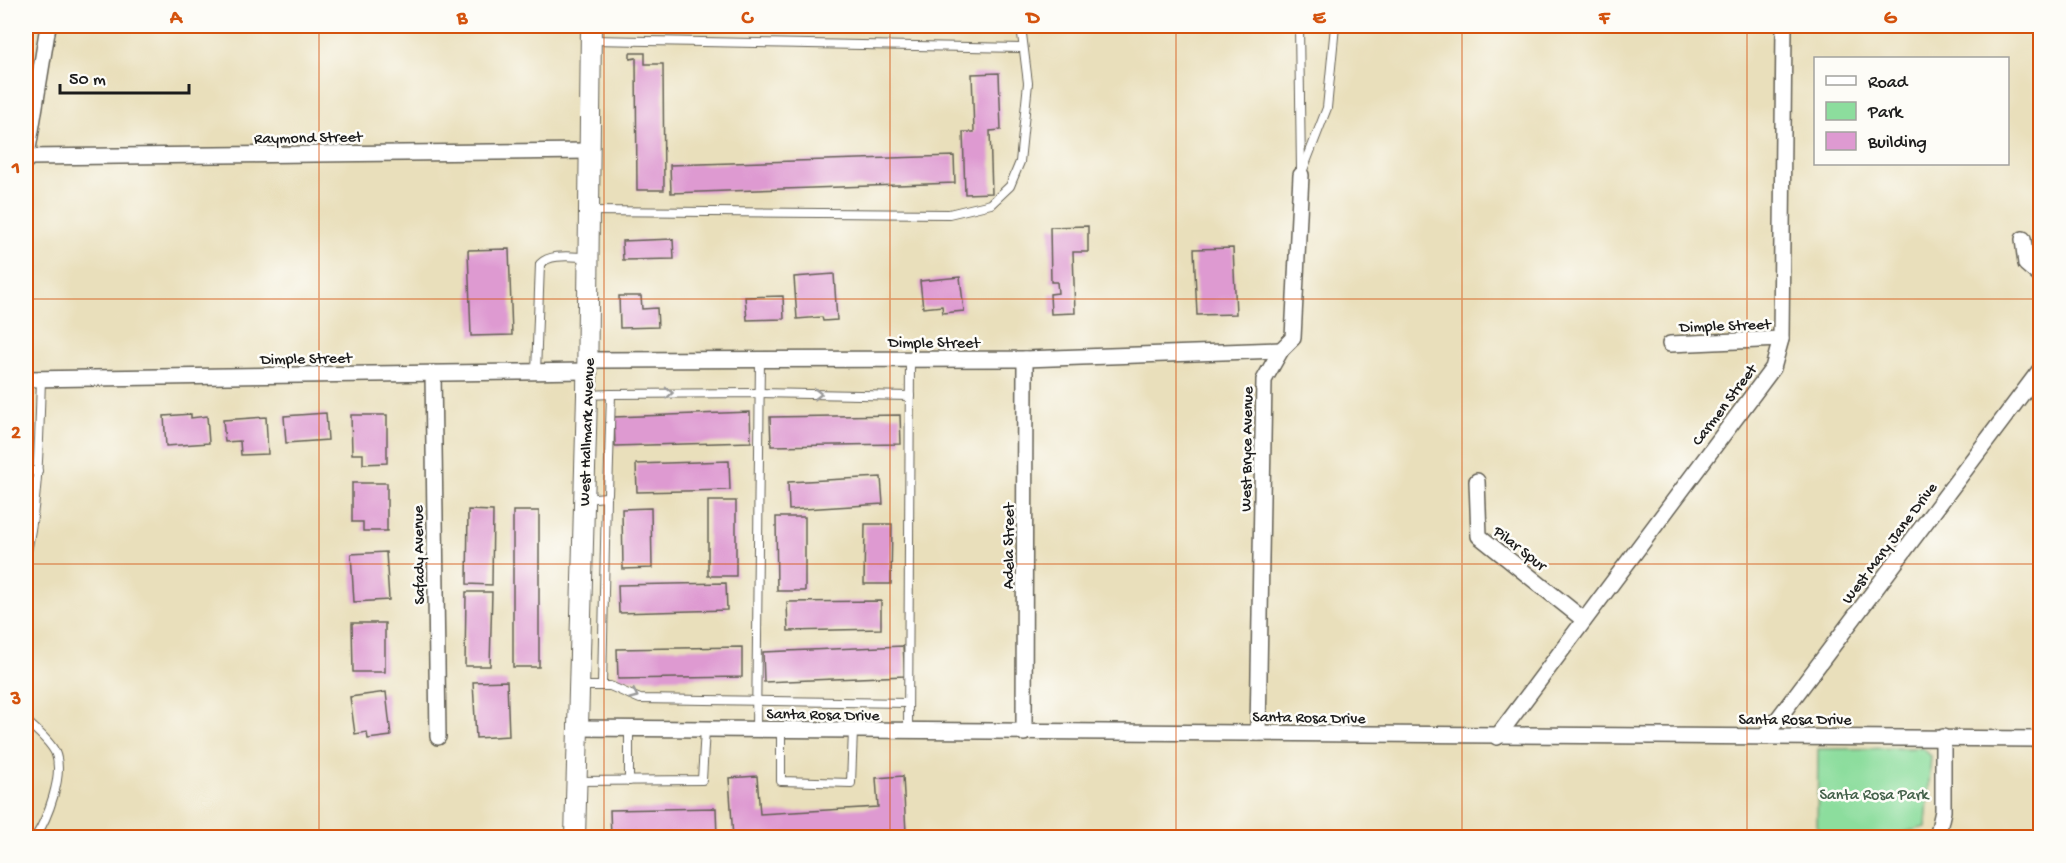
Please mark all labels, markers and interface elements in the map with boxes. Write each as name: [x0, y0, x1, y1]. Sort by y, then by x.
text: A: [169, 8, 184, 31]
text: B: [456, 8, 468, 31]
text: C: [741, 8, 755, 31]
text: D: [1024, 8, 1040, 31]
text: E: [1313, 8, 1327, 31]
text: F: [1598, 8, 1611, 31]
text: G: [1884, 8, 1898, 31]
scale bar: [60, 57, 189, 95]
legend: [1814, 57, 2009, 165]
text: 50 m: [69, 70, 106, 91]
text: Road: [1868, 73, 1909, 94]
text: Park: [1867, 103, 1904, 124]
street label: Raymond Street: [254, 129, 364, 150]
text: Building: [1867, 133, 1927, 154]
text: 1: [11, 158, 20, 181]
street label: Dimple Street: [1678, 316, 1773, 339]
street label: Dimple Street: [887, 335, 981, 354]
street label: Dimple Street: [259, 350, 353, 371]
street label: West Hallmark Avenue: [576, 357, 601, 506]
street label: Carmen Street: [1689, 361, 1763, 451]
street label: West Bryce Avenue: [1238, 385, 1259, 512]
one-way arrow: [665, 386, 674, 399]
one-way arrow: [813, 388, 822, 400]
text: 2: [11, 423, 21, 446]
street label: West Mary Jane Drive: [1839, 479, 1943, 609]
street label: Adela Street: [1001, 502, 1020, 589]
street label: Safady Avenue: [410, 504, 431, 605]
street label: Pilar Spur: [1488, 522, 1550, 577]
one-way arrow: [628, 688, 639, 700]
text: 3: [10, 689, 21, 712]
street label: Santa Rosa Drive: [766, 706, 880, 727]
street label: Santa Rosa Drive: [1252, 709, 1366, 730]
street label: Santa Rosa Drive: [1738, 712, 1852, 731]
park label: Santa Rosa Park: [1820, 787, 1930, 806]

